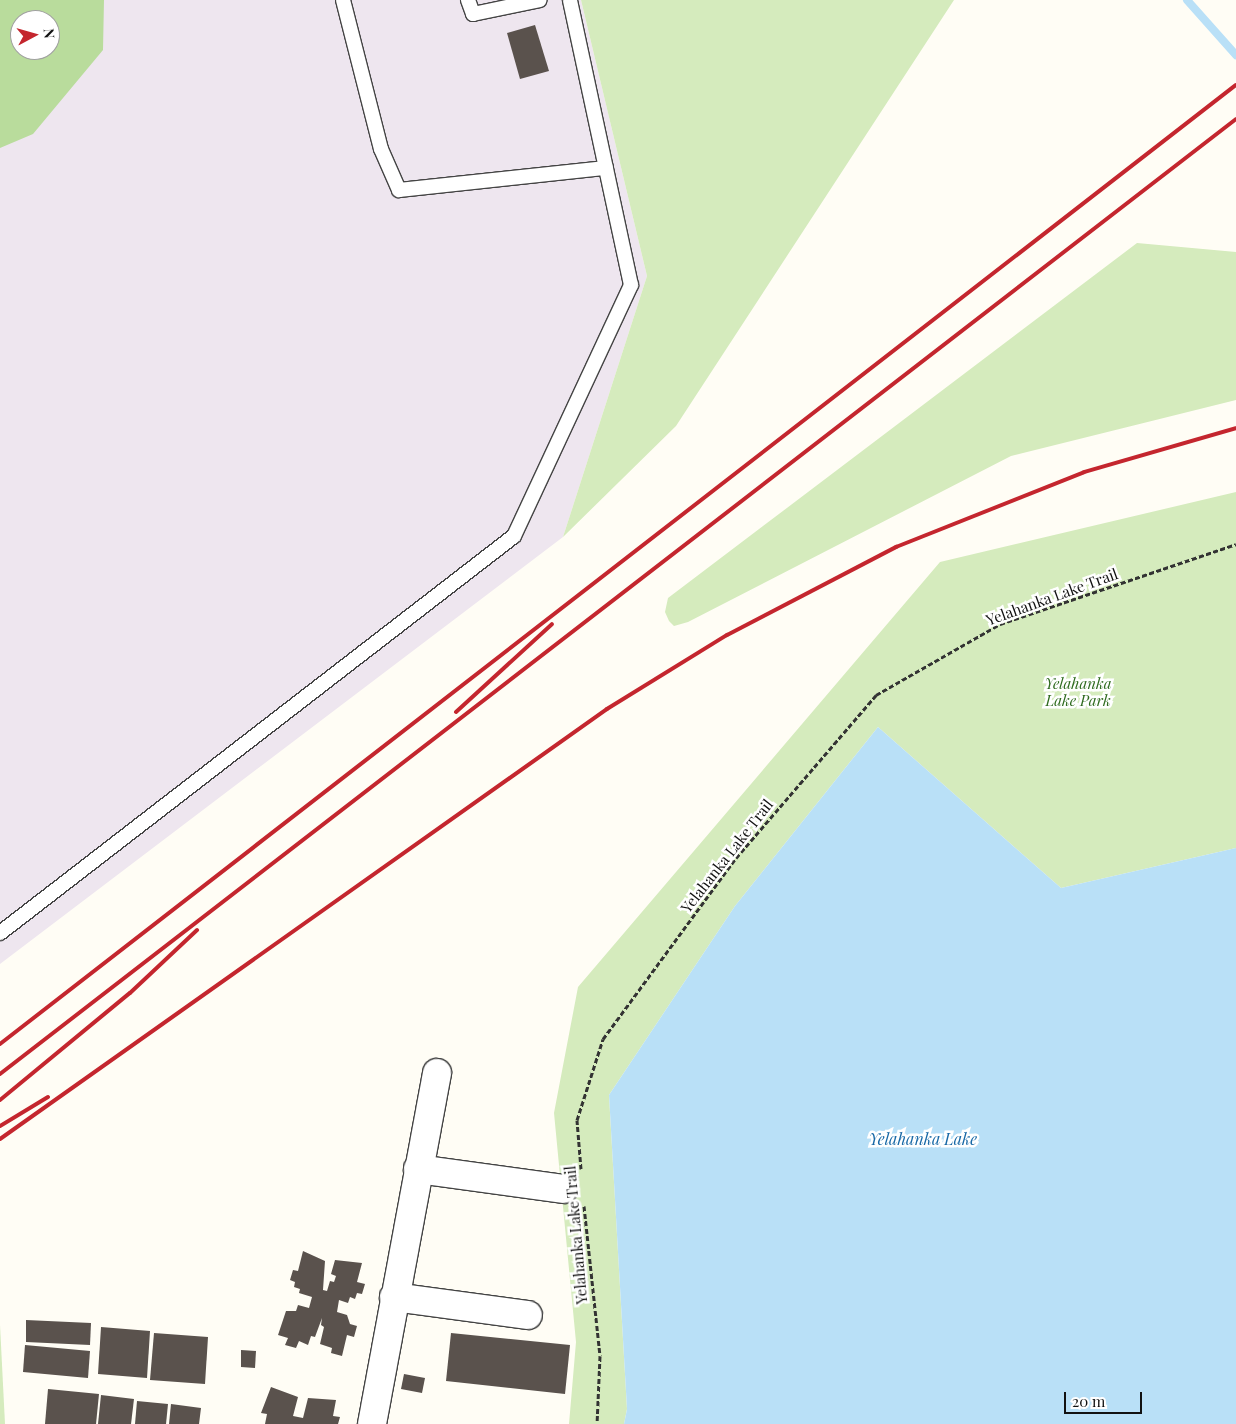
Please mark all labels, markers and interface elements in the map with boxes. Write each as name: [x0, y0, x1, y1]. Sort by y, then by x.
north arrow: [10, 10, 60, 60]
text: N: [39, 27, 59, 39]
street label: Yelahanka Lake Trail: [983, 565, 1121, 629]
park label: Yelahanka Lake Park: [1045, 674, 1111, 709]
street label: Yelahanka Lake Trail: [677, 796, 777, 916]
water label: Yelahanka Lake: [869, 1129, 977, 1149]
street label: Yelahanka Lake Trail: [561, 1165, 591, 1305]
scale bar: [1066, 1382, 1144, 1414]
text: 20 m: [1072, 1391, 1105, 1411]

